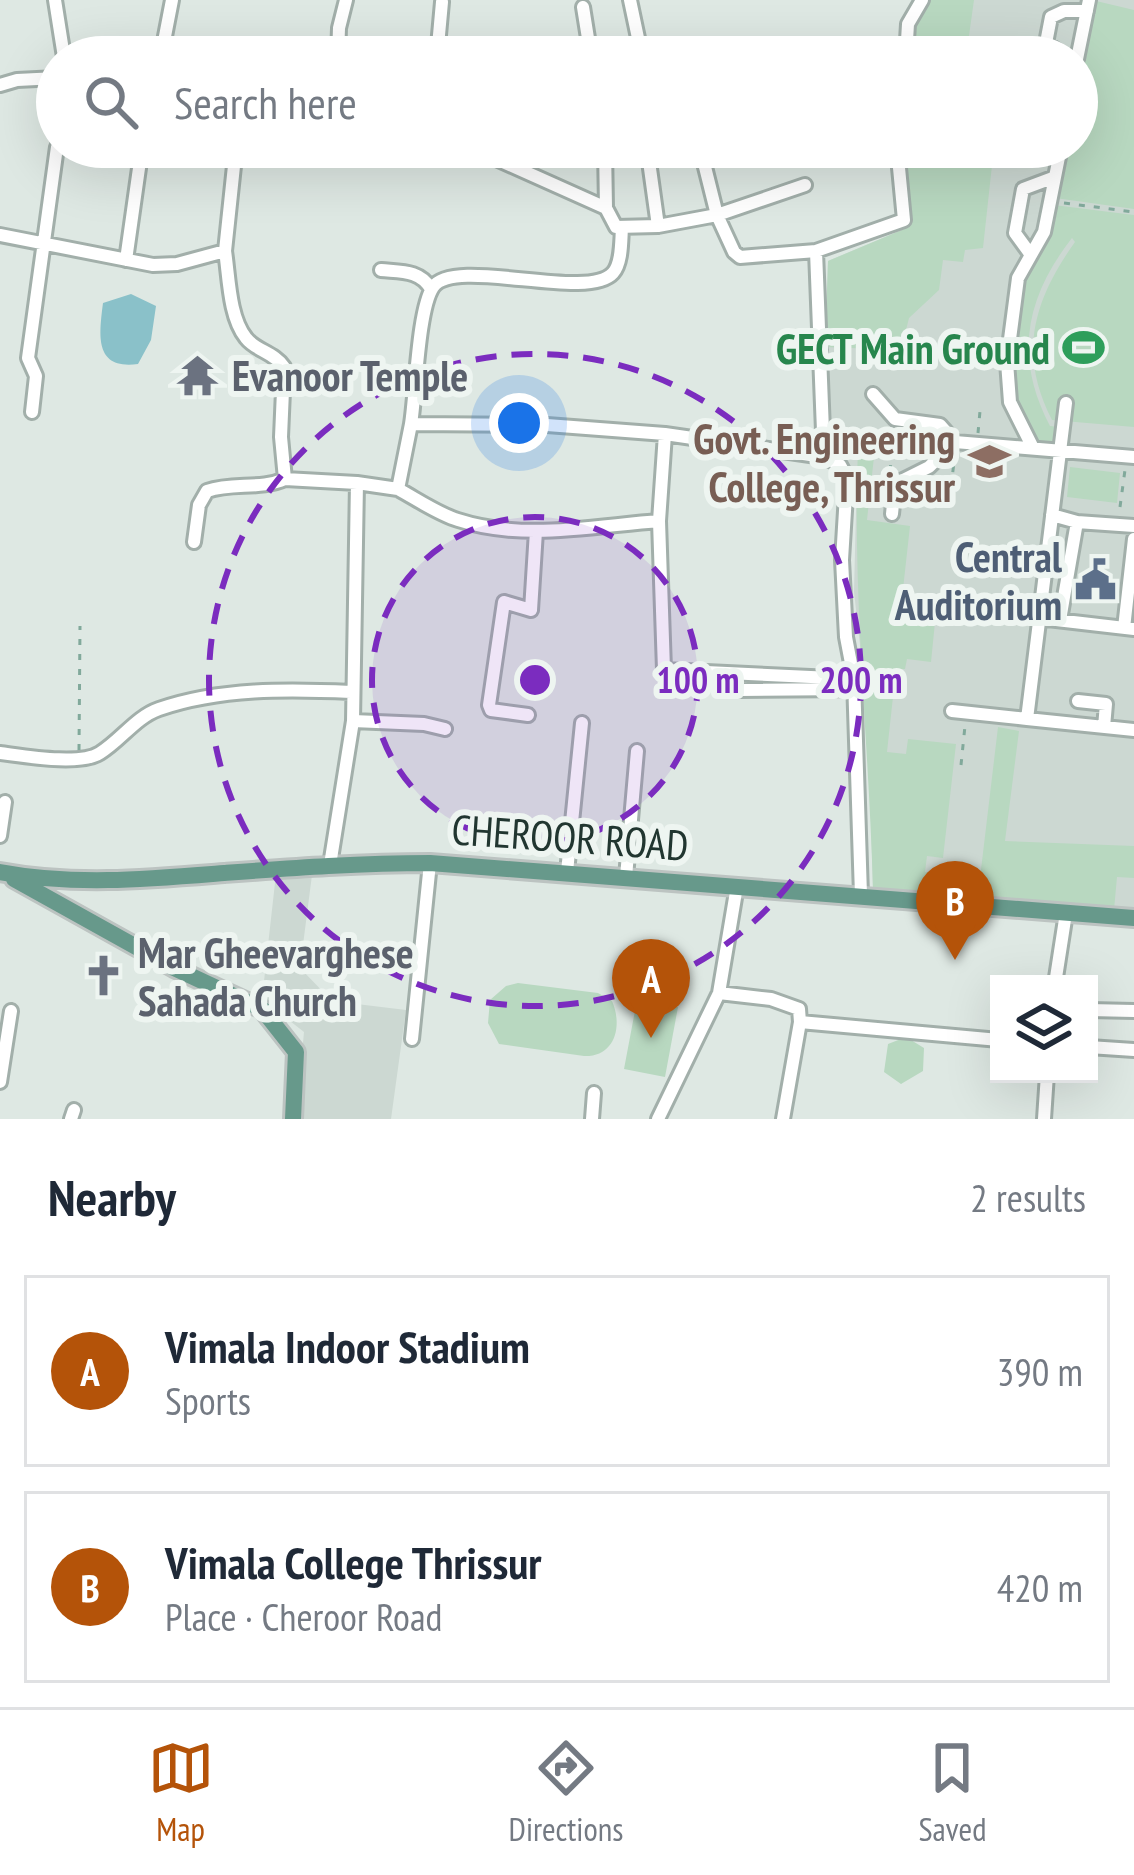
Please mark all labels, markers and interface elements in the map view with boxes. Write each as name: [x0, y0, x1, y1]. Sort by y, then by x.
search box: [36, 36, 1098, 168]
icon: search: [78, 69, 144, 135]
text: Search here: [174, 73, 357, 131]
place label: GECT Main Ground: [776, 321, 1050, 376]
sports icon: GECT Main Ground: [1061, 325, 1107, 371]
place label: Evanoor Temple: [232, 348, 468, 403]
temple icon: Evanoor Temple: [175, 352, 221, 398]
your location: [489, 393, 549, 453]
place label: Govt. Engineering College, Thrissur: [693, 411, 956, 514]
school or university icon: Govt. Engineering College, Thrissur: [966, 439, 1012, 485]
place label: Central Auditorium: [894, 529, 1063, 632]
public building icon: Central Auditorium: [1073, 557, 1119, 603]
text: 100 m: [657, 656, 739, 703]
text: 200 m: [820, 656, 902, 703]
centre of rings: [514, 659, 556, 701]
street label: CHEROOR ROAD: [450, 801, 690, 873]
pin: B: [916, 861, 994, 960]
place label: Mar Gheevarghese Sahada Church: [138, 925, 414, 1028]
pin: A: [612, 939, 690, 1038]
church icon: Mar Gheevarghese Sahada Church: [81, 953, 127, 999]
map controls: [990, 975, 1098, 1083]
button: layers: [990, 975, 1098, 1083]
text: Nearby: [48, 1164, 176, 1230]
text: 2 results: [970, 1172, 1086, 1223]
text: Vimala Indoor Stadium: [165, 1317, 530, 1375]
text: A: [80, 1346, 100, 1397]
text: 390 m: [997, 1346, 1083, 1397]
text: Sports: [165, 1375, 251, 1426]
text: Vimala College Thrissur: [165, 1533, 541, 1591]
text: B: [80, 1562, 100, 1613]
text: 420 m: [997, 1562, 1083, 1613]
text: Place · Cheroor Road: [165, 1591, 442, 1642]
tab: Map: [148, 1735, 214, 1850]
tab: Directions: [509, 1735, 623, 1850]
tab: Saved: [918, 1735, 986, 1850]

